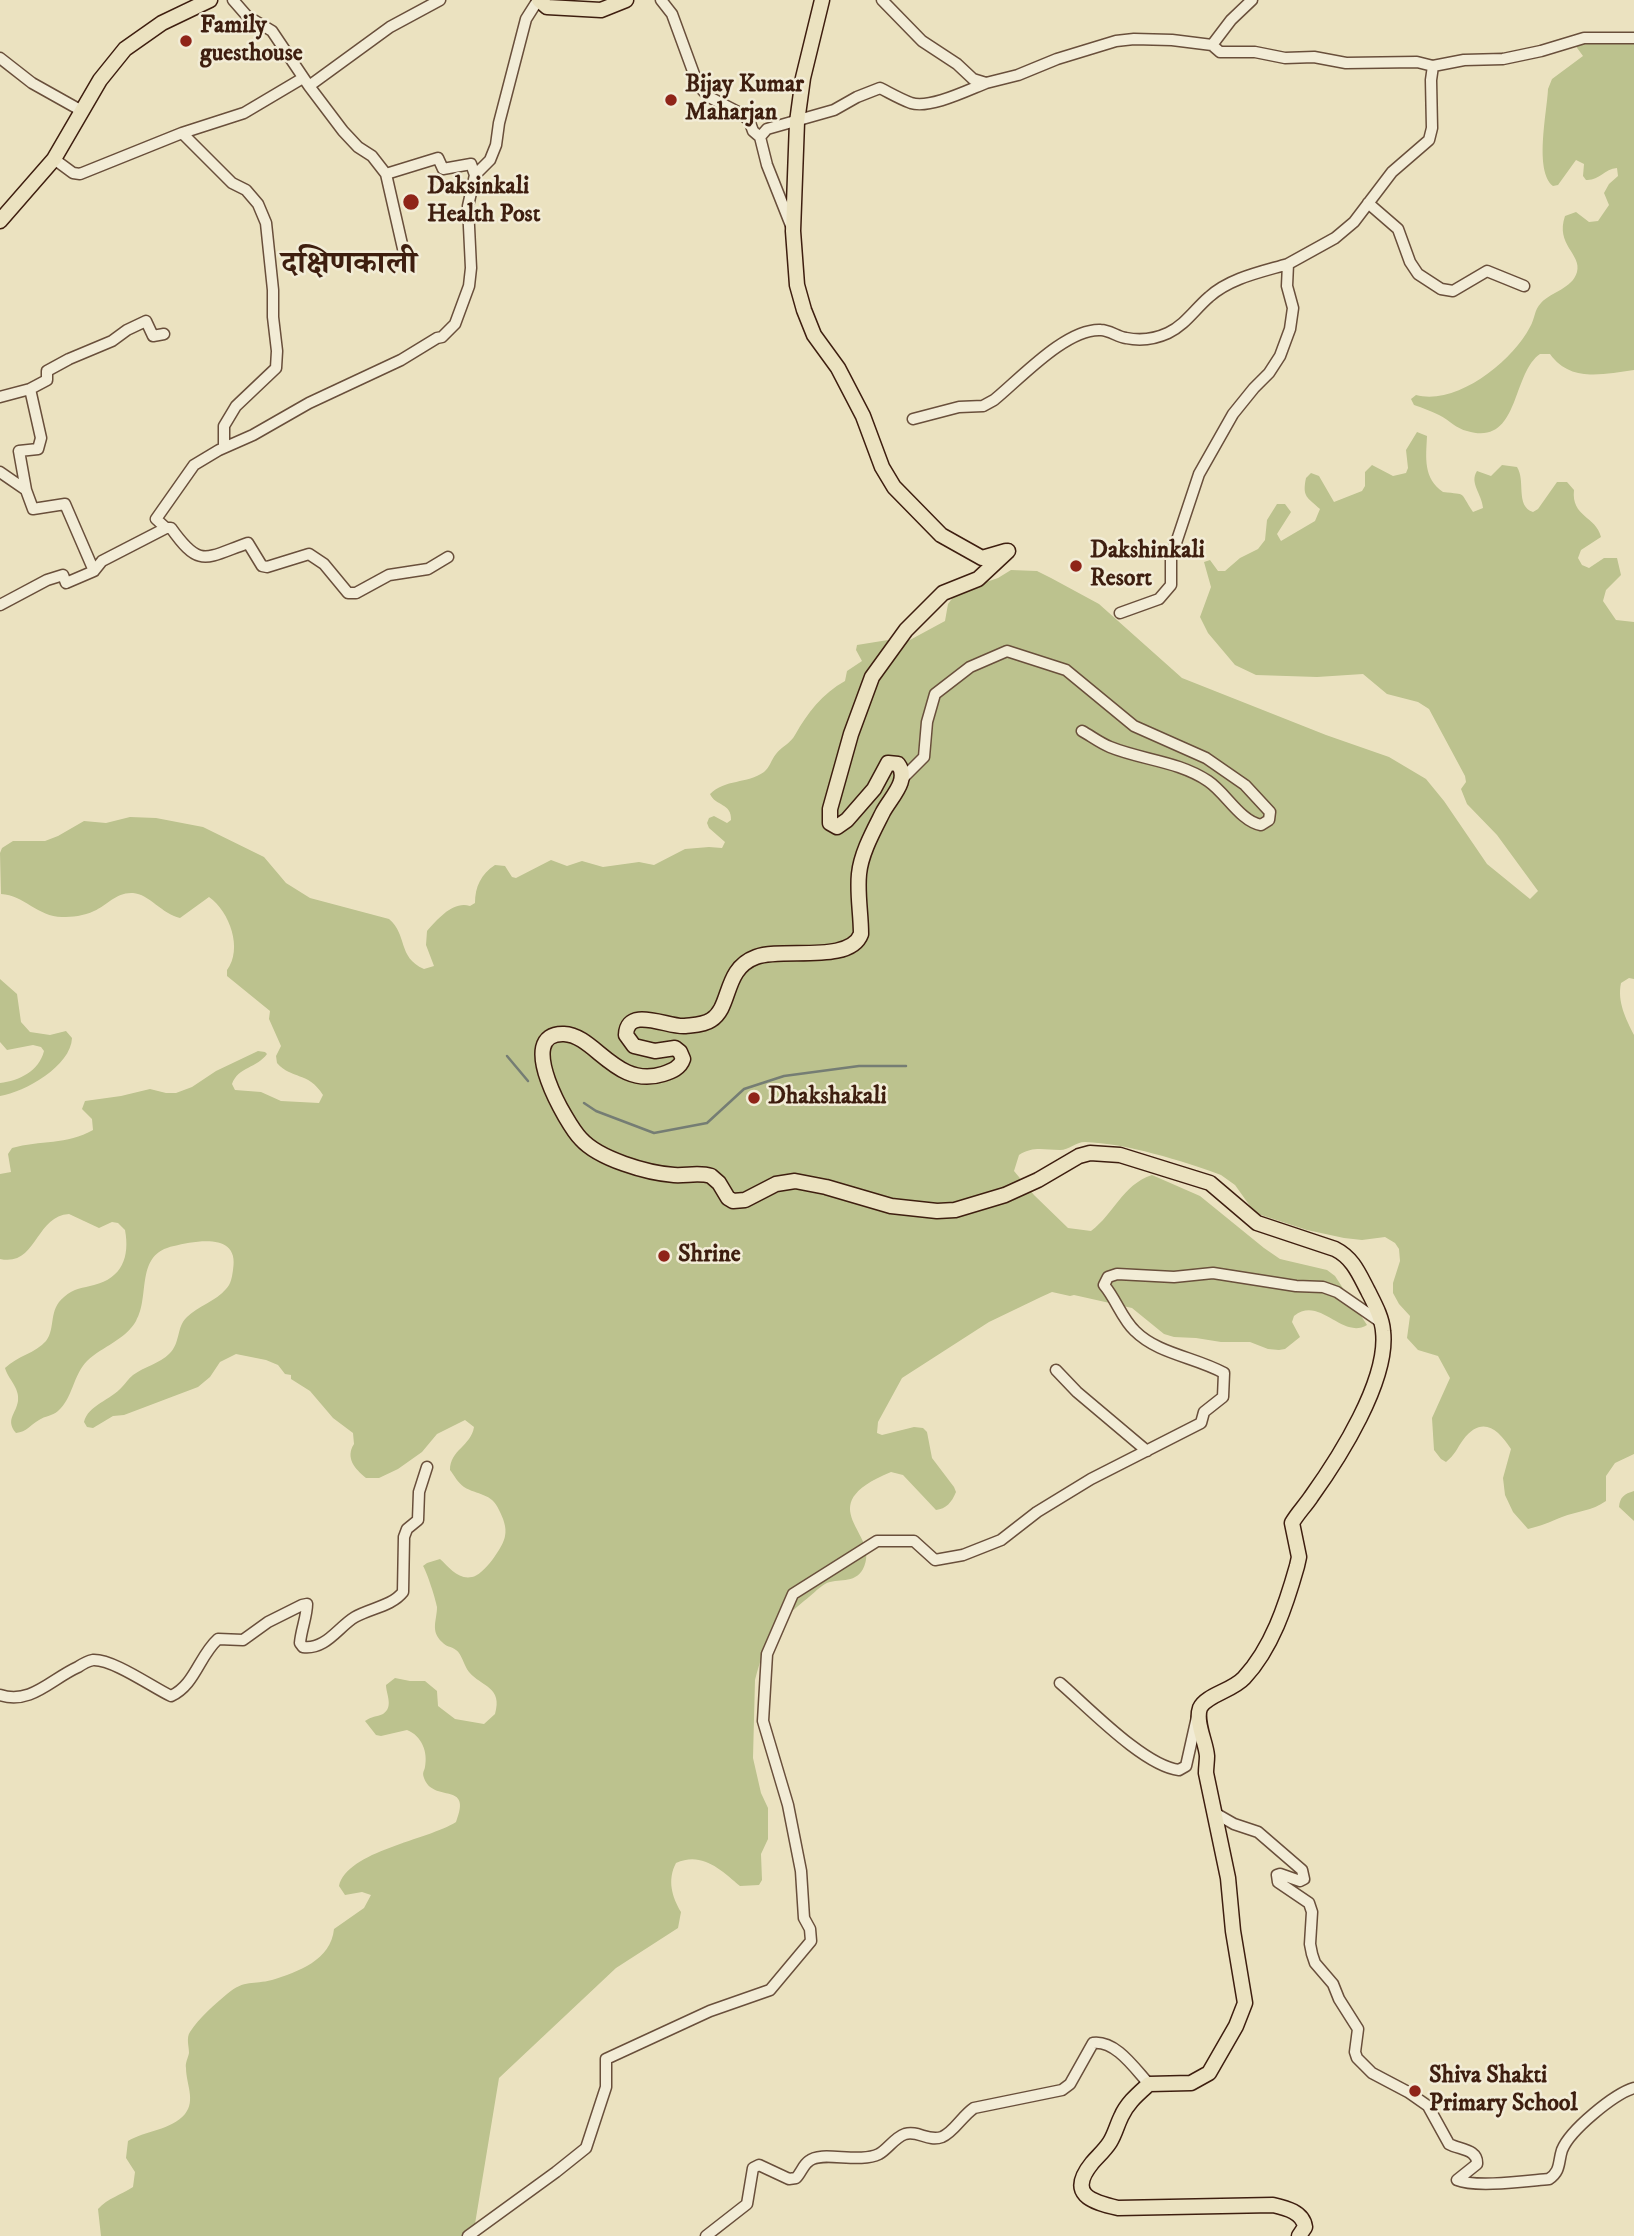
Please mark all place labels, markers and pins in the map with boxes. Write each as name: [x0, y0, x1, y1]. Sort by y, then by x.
place label: Family guesthouse: [200, 13, 303, 69]
marker: Family guesthouse: [178, 33, 194, 49]
place label: Bijay Kumar Maharjan: [685, 72, 804, 128]
marker: Bijay Kumar Maharjan: [663, 92, 679, 108]
place label: Daksinkali Health Post: [427, 174, 540, 230]
marker: Daksinkali Health Post: [401, 192, 421, 212]
place label: Dakshinkali Resort: [1090, 538, 1205, 594]
marker: Dakshinkali Resort: [1068, 558, 1084, 574]
place label: Dhakshakali: [768, 1084, 887, 1112]
marker: Dhakshakali: [746, 1090, 762, 1106]
place label: Shrine: [678, 1242, 741, 1270]
marker: Shrine: [656, 1248, 672, 1264]
place label: Shiva Shakti Primary School: [1429, 2063, 1578, 2119]
marker: Shiva Shakti Primary School: [1407, 2083, 1423, 2099]

